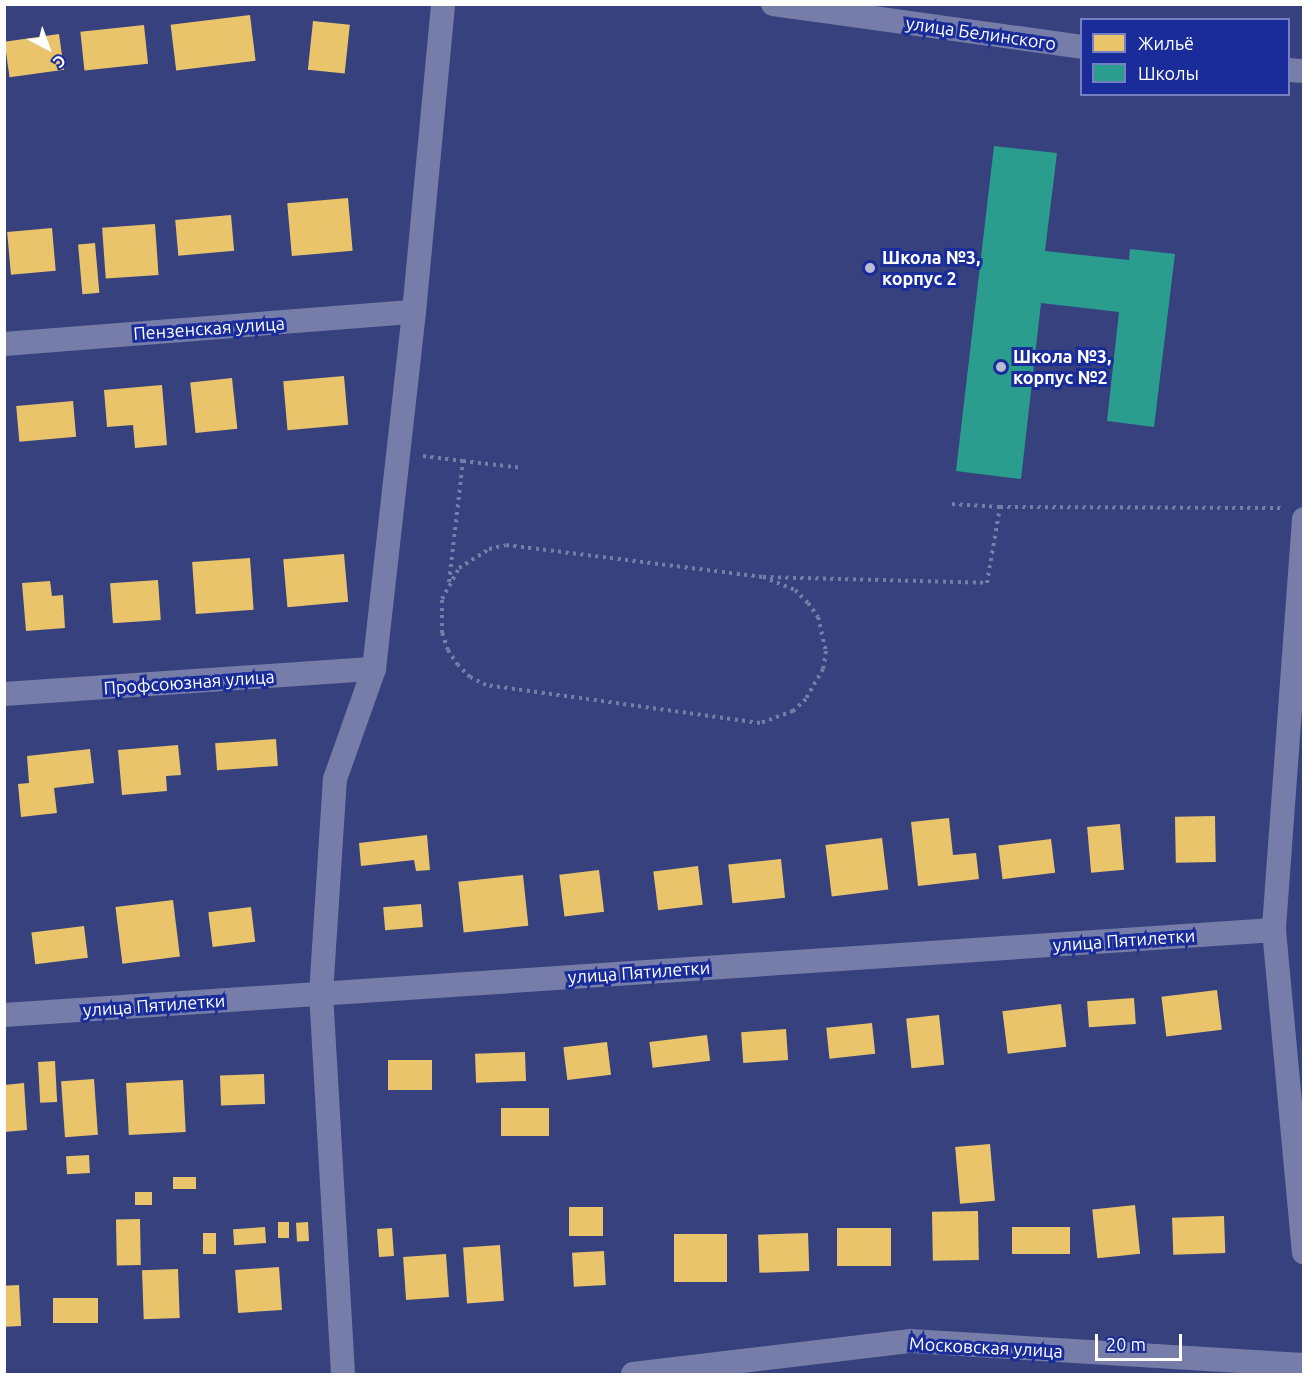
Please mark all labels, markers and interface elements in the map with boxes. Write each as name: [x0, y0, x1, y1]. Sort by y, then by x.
street label: улица Белинского: [904, 12, 1058, 54]
north arrow: [18, 18, 78, 78]
legend: [1080, 18, 1290, 96]
text: Жильё: [1138, 33, 1194, 53]
text: С: [50, 51, 70, 72]
text: Школы: [1138, 63, 1199, 83]
place label: Школа №3, корпус 2: [882, 247, 980, 290]
marker: Школа №3, корпус 2: [863, 261, 877, 275]
street label: Пензенская улица: [132, 312, 286, 344]
place label: Школа №3, корпус №2: [1013, 346, 1111, 388]
marker: Школа №3, корпус №2: [994, 360, 1008, 374]
street label: Профсоюзная улица: [103, 665, 275, 699]
street label: улица Пятилетки: [1052, 924, 1196, 956]
street label: улица Пятилетки: [567, 956, 711, 988]
street label: улица Пятилетки: [82, 989, 226, 1021]
scale bar: [1098, 1322, 1185, 1360]
street label: Московская улица: [909, 1332, 1063, 1362]
text: 20 m: [1106, 1334, 1146, 1354]

